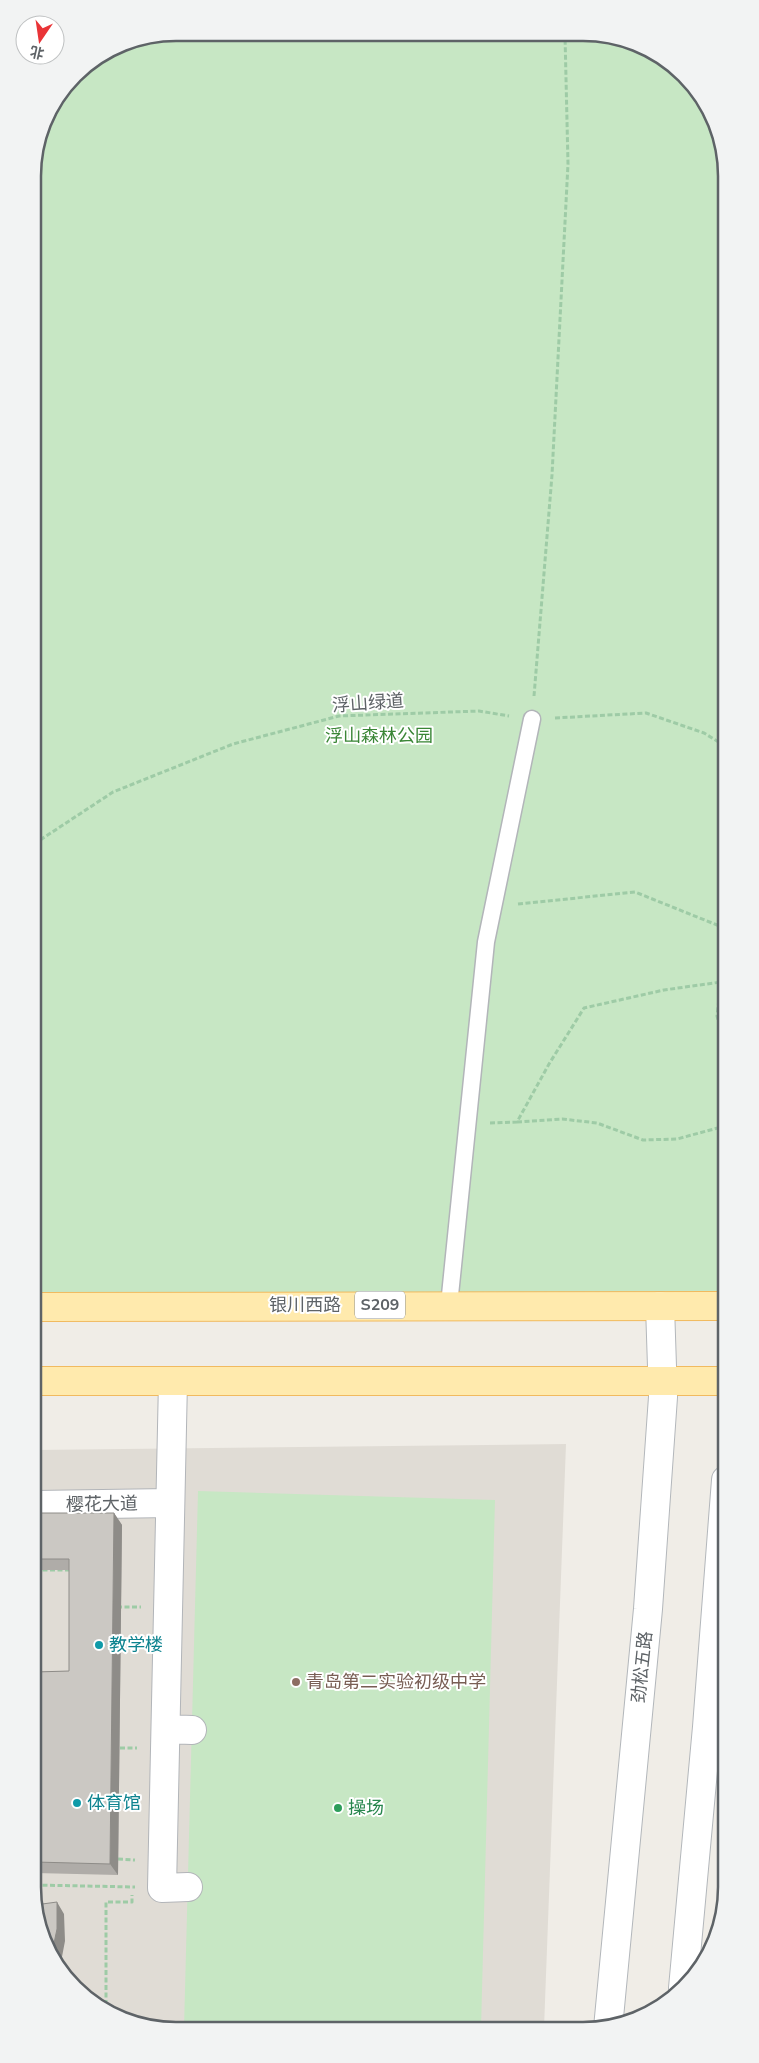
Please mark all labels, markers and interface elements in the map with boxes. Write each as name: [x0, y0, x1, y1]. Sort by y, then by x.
north arrow: [15, 15, 65, 65]
text: 北: [28, 41, 46, 63]
street label: 浮山绿道: [331, 689, 405, 717]
park label: 浮山森林公园: [325, 724, 433, 748]
road number: S209: [355, 1292, 405, 1318]
street label: 银川西路: [269, 1293, 341, 1317]
street label: 樱花大道: [66, 1491, 138, 1517]
street label: 劲松五路: [626, 1630, 658, 1704]
place label: 教学楼: [109, 1633, 163, 1657]
marker: 教学楼: [93, 1639, 105, 1651]
place label: 青岛第二实验初级中学: [306, 1670, 486, 1694]
marker: 青岛第二实验初级中学: [290, 1676, 302, 1688]
place label: 体育馆: [87, 1791, 141, 1815]
place label: 操场: [348, 1796, 384, 1820]
marker: 体育馆: [71, 1797, 83, 1809]
marker: 操场: [332, 1802, 344, 1814]

